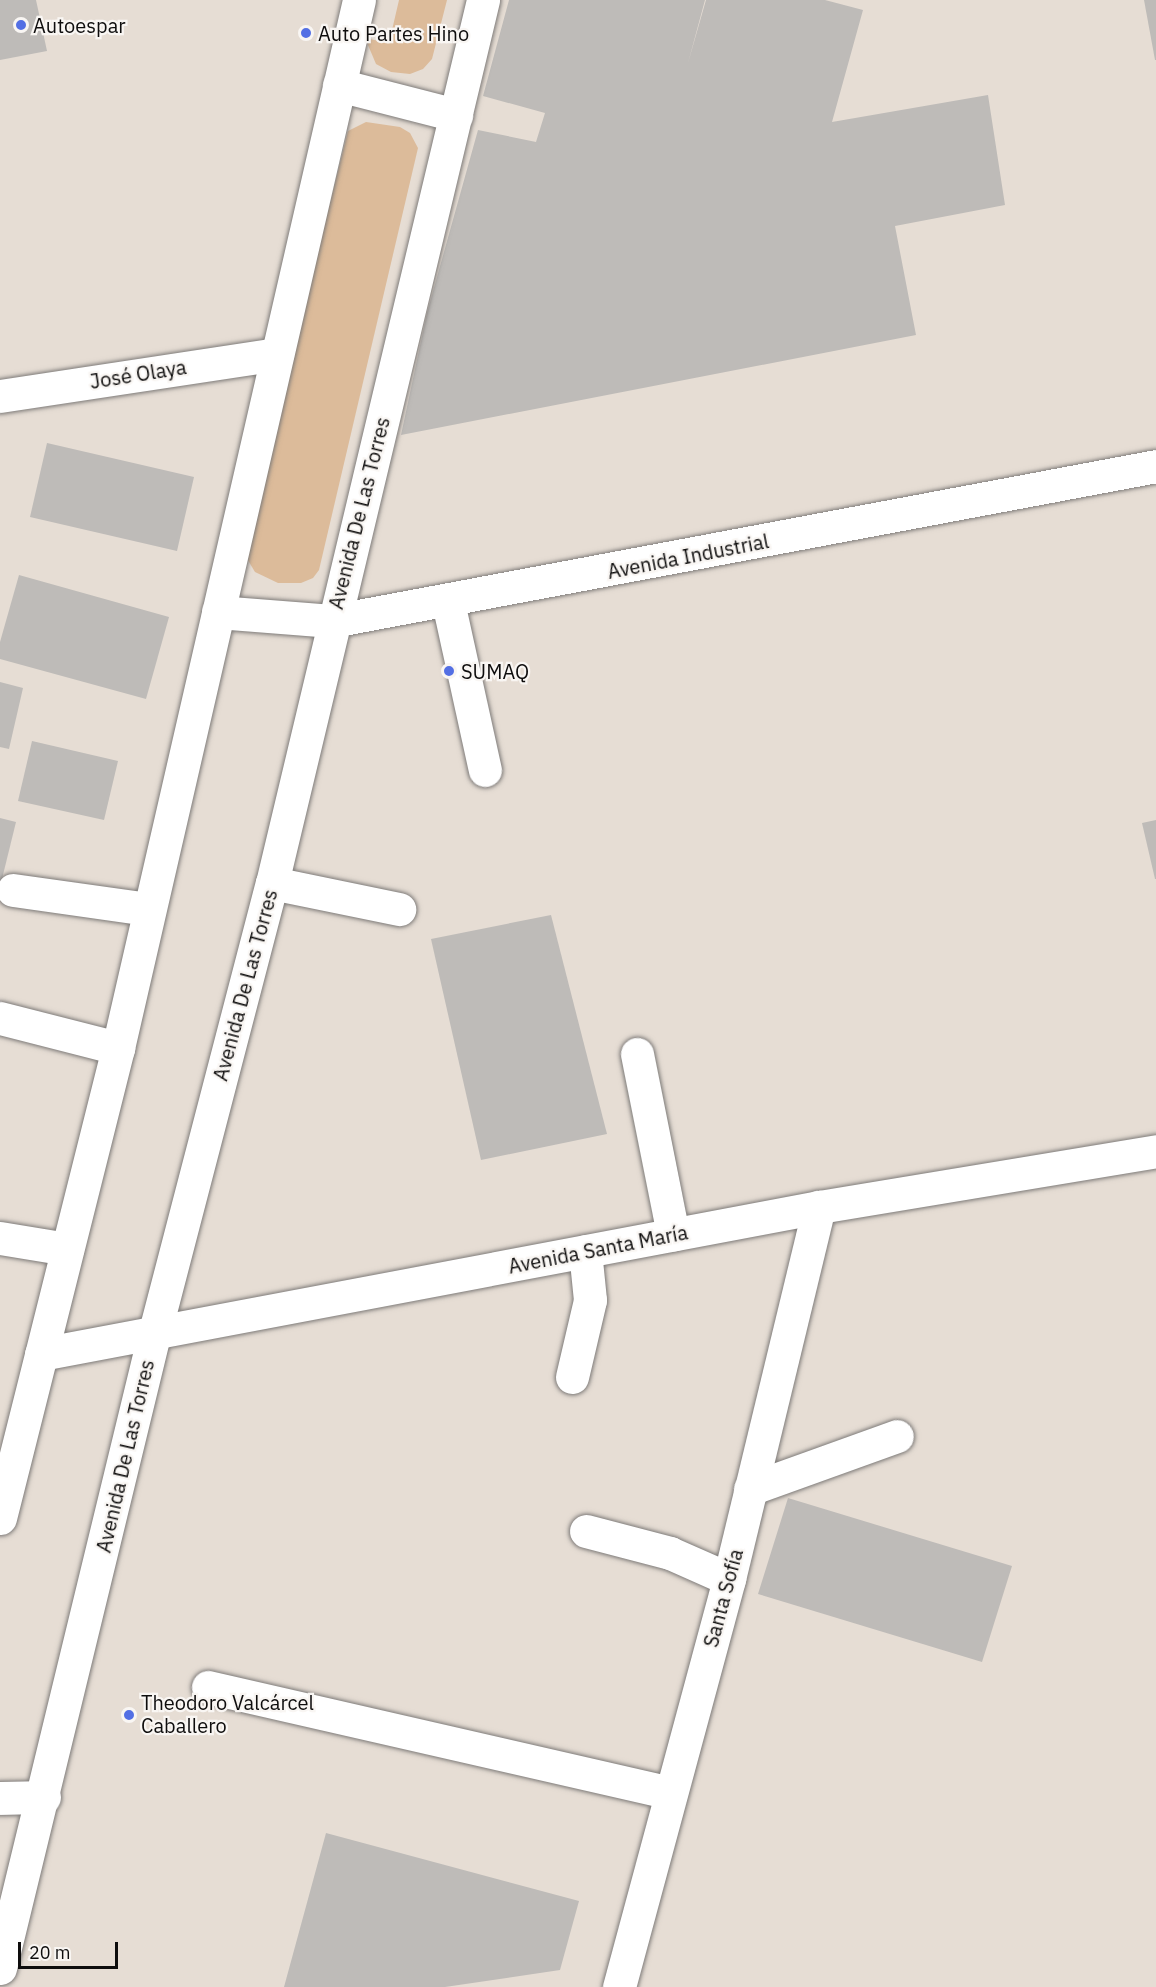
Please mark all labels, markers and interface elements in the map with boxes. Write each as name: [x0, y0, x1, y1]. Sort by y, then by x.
place label: Autoespar: [33, 13, 126, 37]
marker: Autoespar: [14, 18, 28, 32]
place label: Auto Partes Hino: [318, 21, 469, 45]
marker: Auto Partes Hino: [299, 26, 313, 40]
street label: José Olaya: [88, 355, 188, 393]
street label: Avenida De Las Torres: [323, 414, 395, 612]
street label: Avenida Industrial: [605, 529, 771, 583]
place label: SUMAQ: [461, 659, 529, 683]
marker: SUMAQ: [442, 664, 456, 678]
street label: Avenida De Las Torres: [208, 887, 282, 1083]
street label: Avenida Santa María: [506, 1220, 690, 1278]
street label: Avenida De Las Torres: [91, 1357, 159, 1555]
street label: Santa Sofía: [698, 1546, 748, 1650]
place label: Theodoro Valcárcel Caballero: [141, 1691, 314, 1738]
marker: Theodoro Valcárcel Caballero: [122, 1708, 136, 1722]
scale bar: [21, 1930, 122, 1968]
text: 20 m: [29, 1941, 71, 1964]

